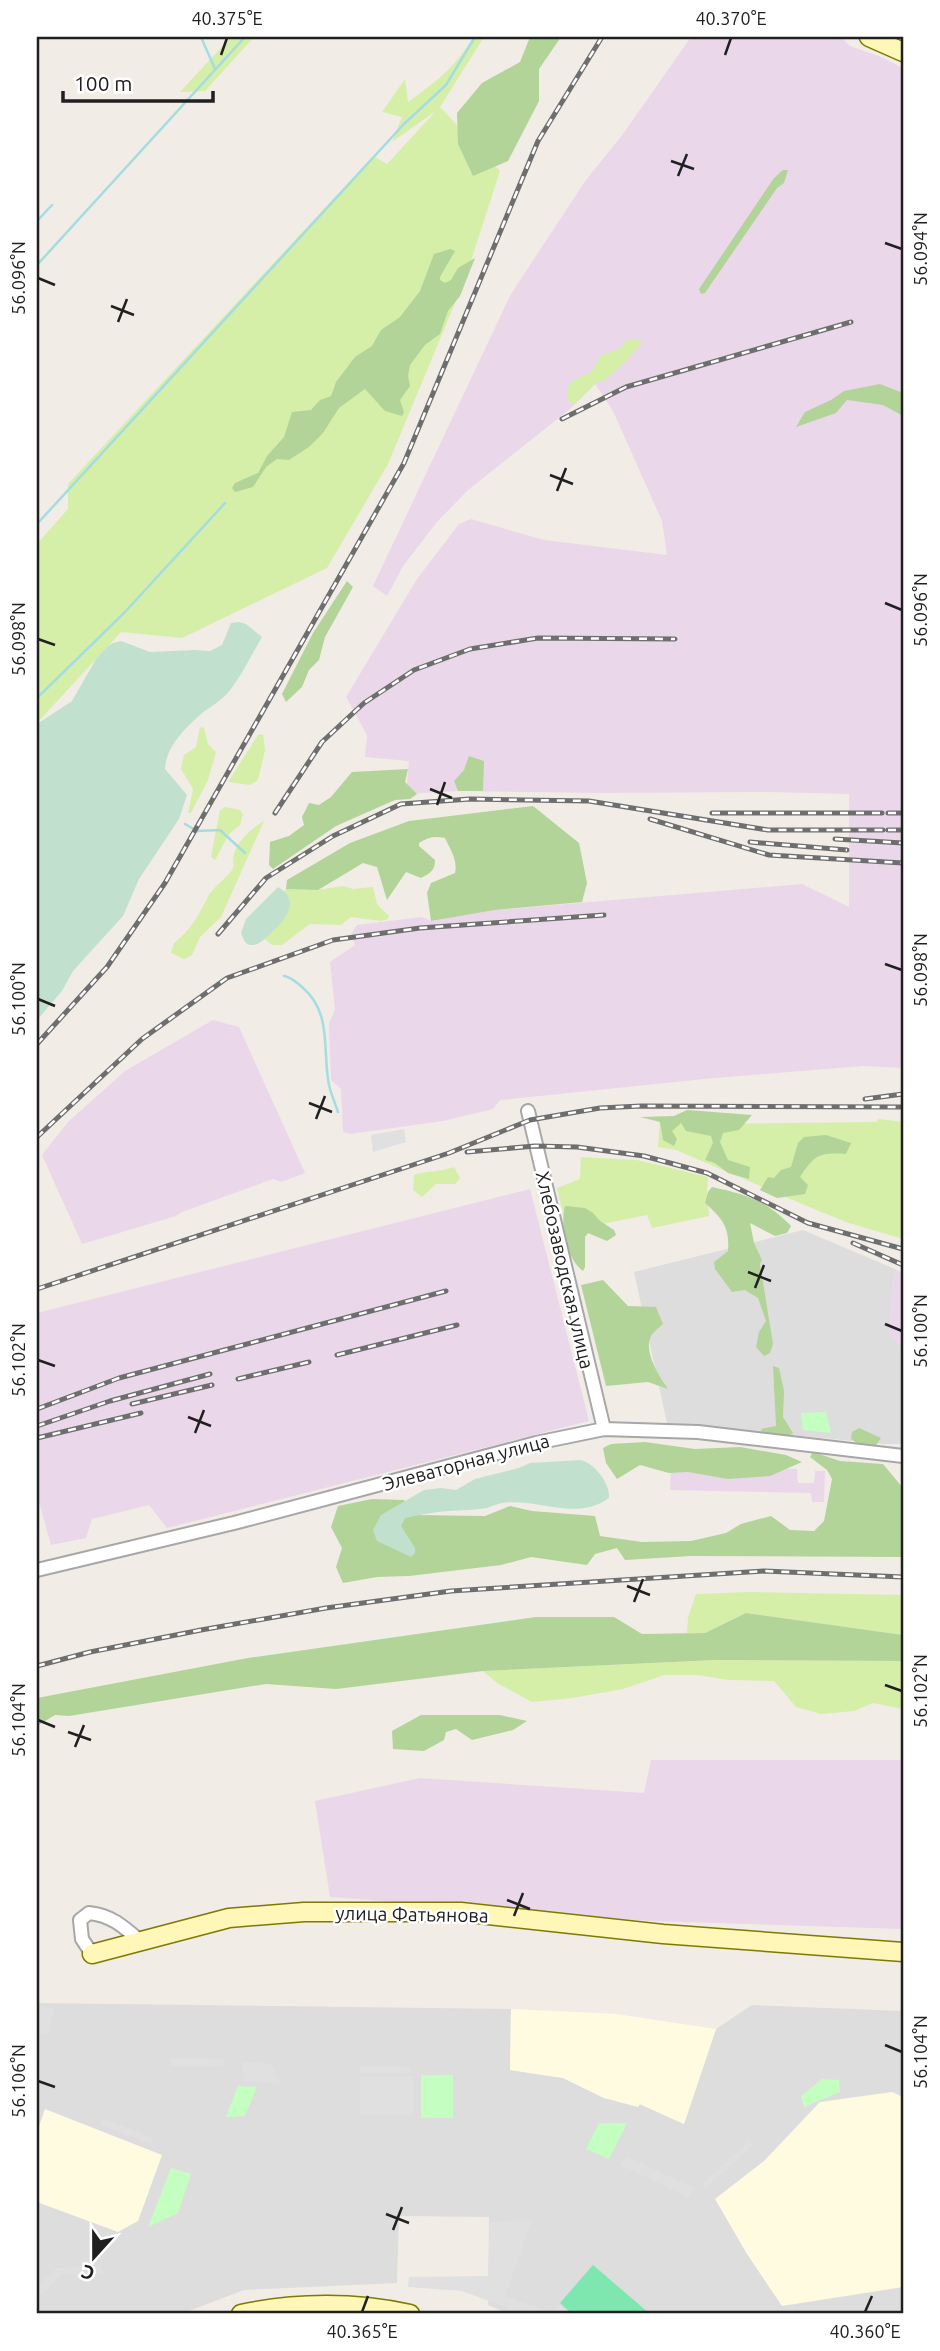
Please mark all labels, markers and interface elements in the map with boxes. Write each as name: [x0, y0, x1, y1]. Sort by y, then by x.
text: 40.375°E: [191, 8, 263, 28]
text: 40.370°E: [695, 8, 767, 28]
scale bar: [63, 60, 214, 104]
text: 100 m: [74, 71, 132, 95]
text: 56.094°N: [910, 212, 930, 286]
text: 56.096°N: [8, 241, 28, 315]
text: 56.096°N: [910, 573, 930, 647]
text: 56.098°N: [8, 602, 28, 676]
text: 56.098°N: [910, 933, 930, 1007]
text: 56.100°N: [8, 962, 28, 1036]
street label: Хлебозаводская улица: [532, 1169, 598, 1371]
text: 56.100°N: [910, 1294, 930, 1368]
text: 56.102°N: [8, 1323, 28, 1397]
street label: Элеваторная улица: [380, 1429, 552, 1495]
text: 56.102°N: [910, 1654, 930, 1728]
text: 56.104°N: [8, 1683, 28, 1757]
street label: улица Фатьянова: [335, 1902, 489, 1926]
text: 56.104°N: [910, 2015, 930, 2089]
text: 56.106°N: [8, 2044, 28, 2118]
north arrow: [60, 2222, 130, 2292]
text: С: [78, 2260, 98, 2285]
text: 40.365°E: [326, 2321, 398, 2341]
text: 40.360°E: [829, 2321, 901, 2341]

